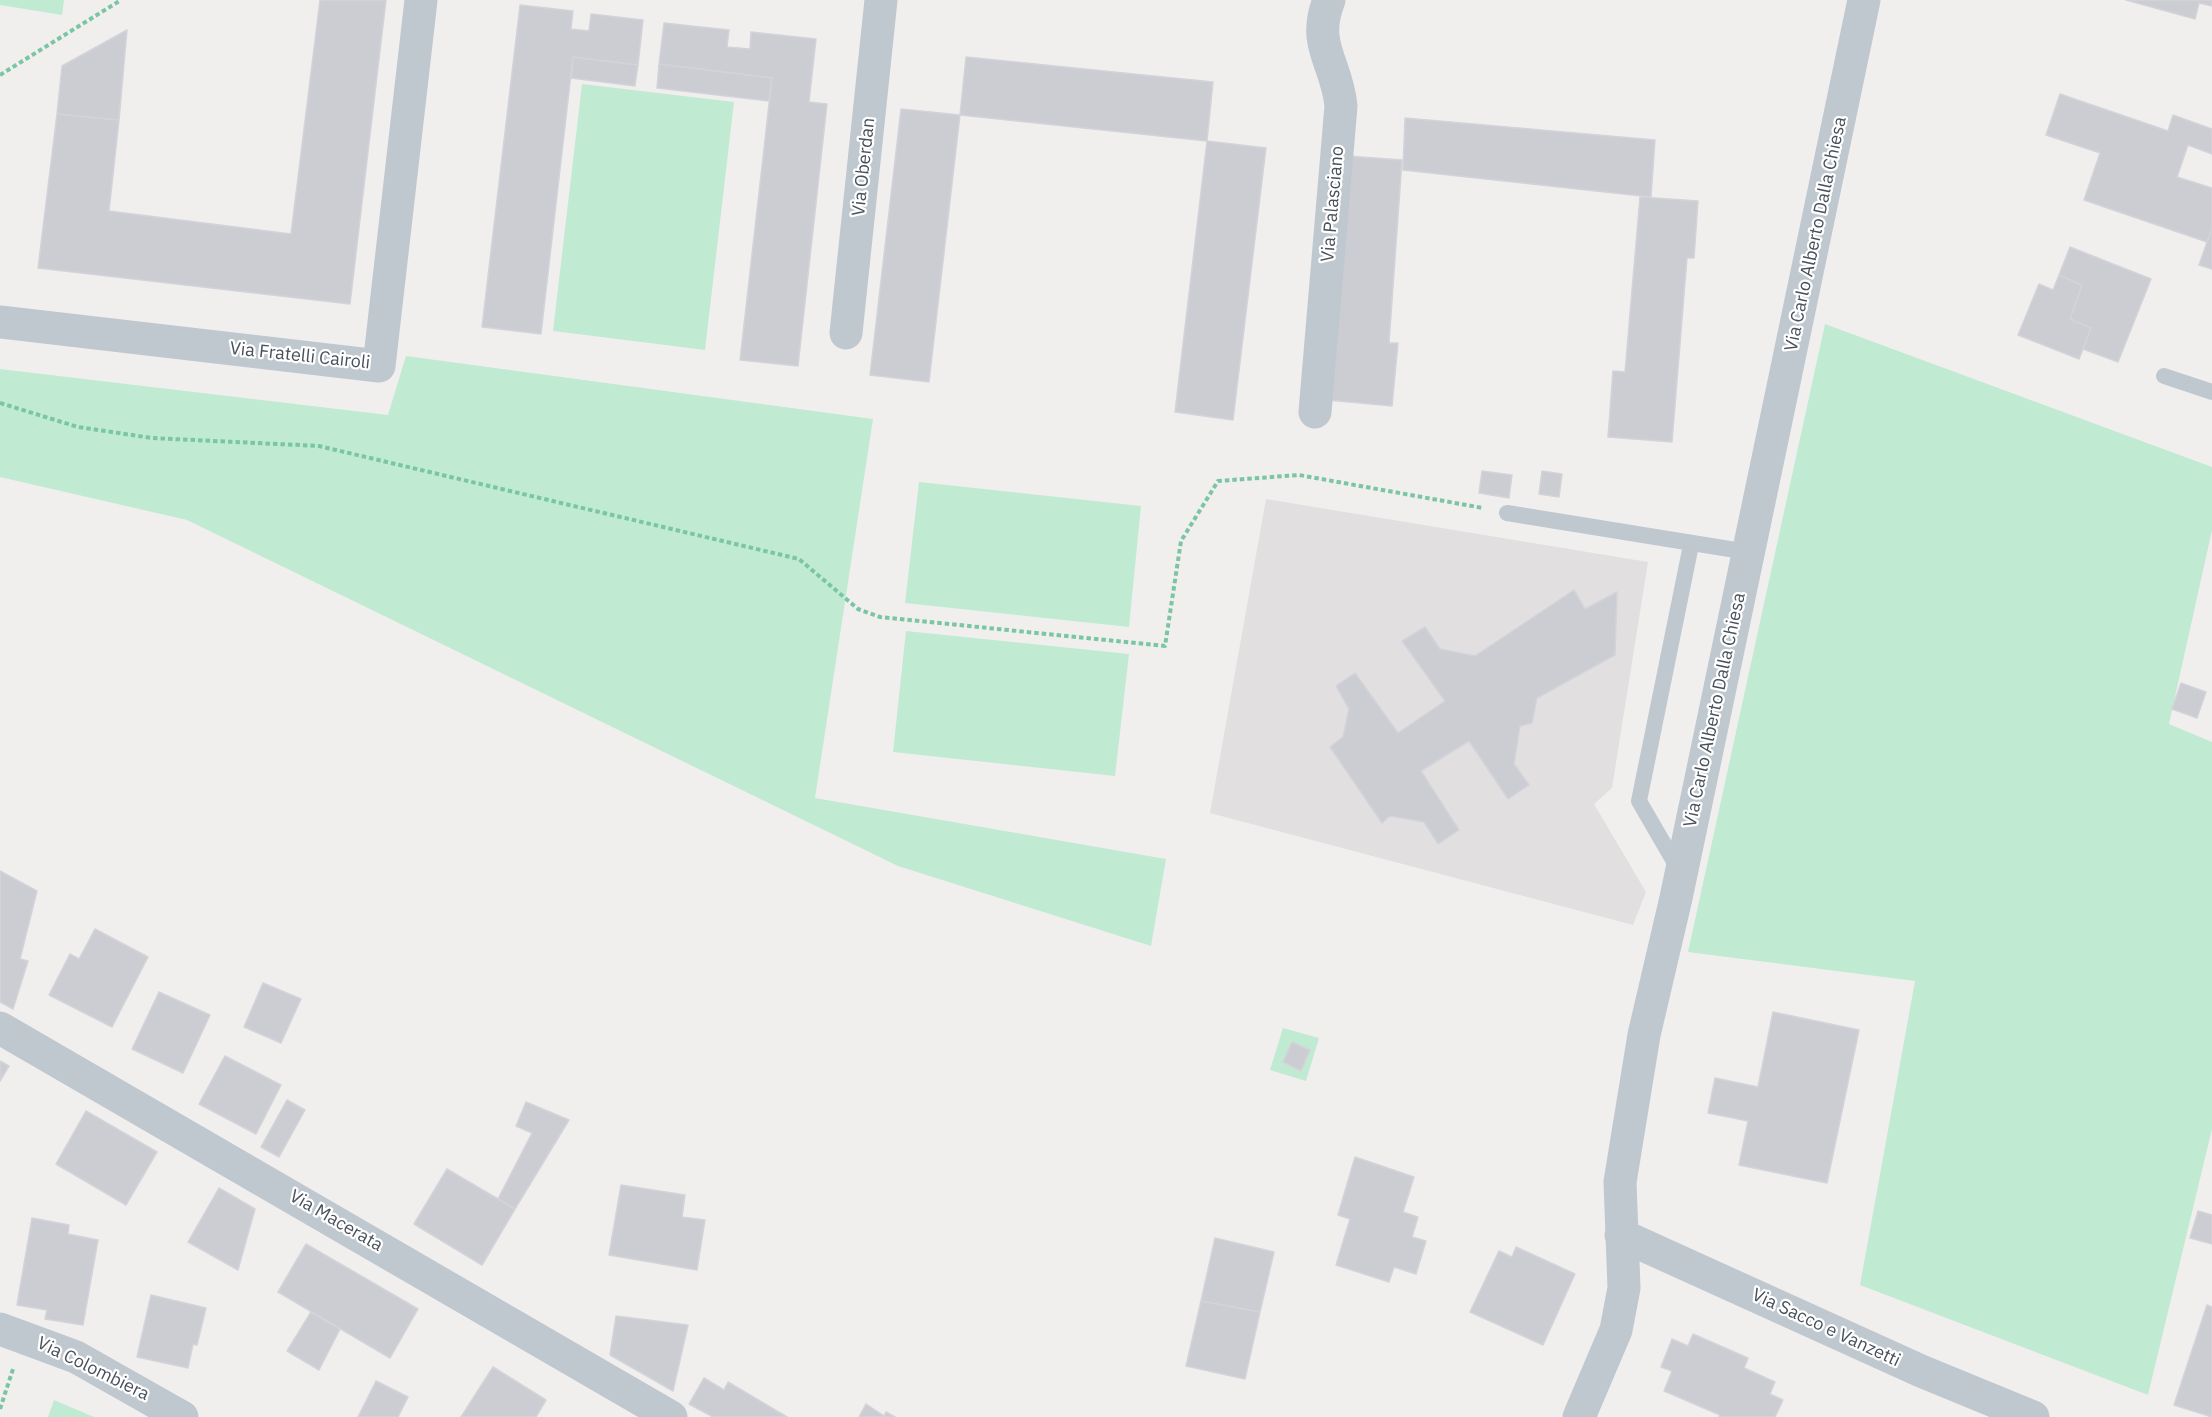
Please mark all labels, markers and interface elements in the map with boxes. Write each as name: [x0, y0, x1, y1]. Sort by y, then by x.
street label: Via Carlo Alberto Dalla Chiesa: [1781, 115, 1851, 353]
street label: Via Oberdan: [848, 117, 880, 217]
street label: Via Palasciano: [1317, 145, 1349, 263]
street label: Via Fratelli Cairoli: [229, 338, 371, 374]
street label: Via Carlo Alberto Dalla Chiesa: [1680, 591, 1750, 829]
street label: Via Macerata: [285, 1186, 387, 1256]
street label: Via Sacco e Vanzetti: [1748, 1284, 1904, 1372]
street label: Via Colombiera: [33, 1333, 153, 1405]

